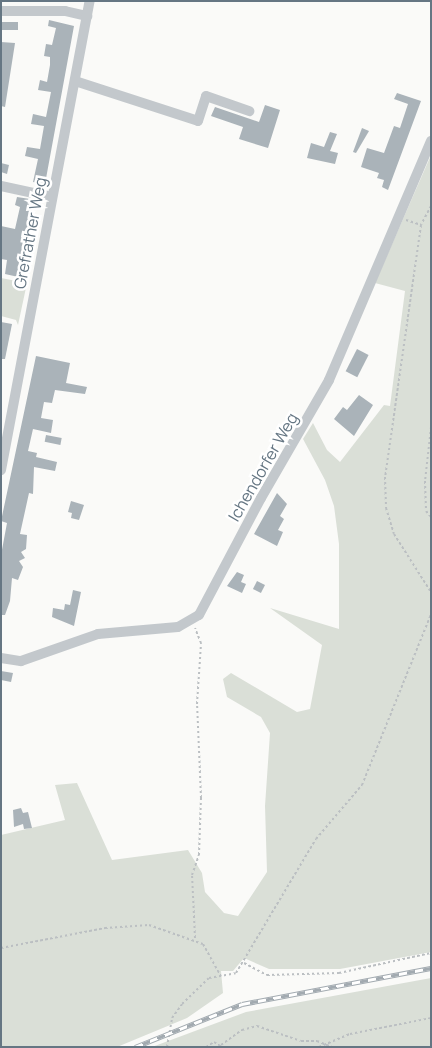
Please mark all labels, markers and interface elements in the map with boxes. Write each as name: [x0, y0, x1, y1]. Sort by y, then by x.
street label: Grefrather Weg: [10, 176, 50, 290]
street label: Ichendorfer Weg: [224, 409, 302, 525]

